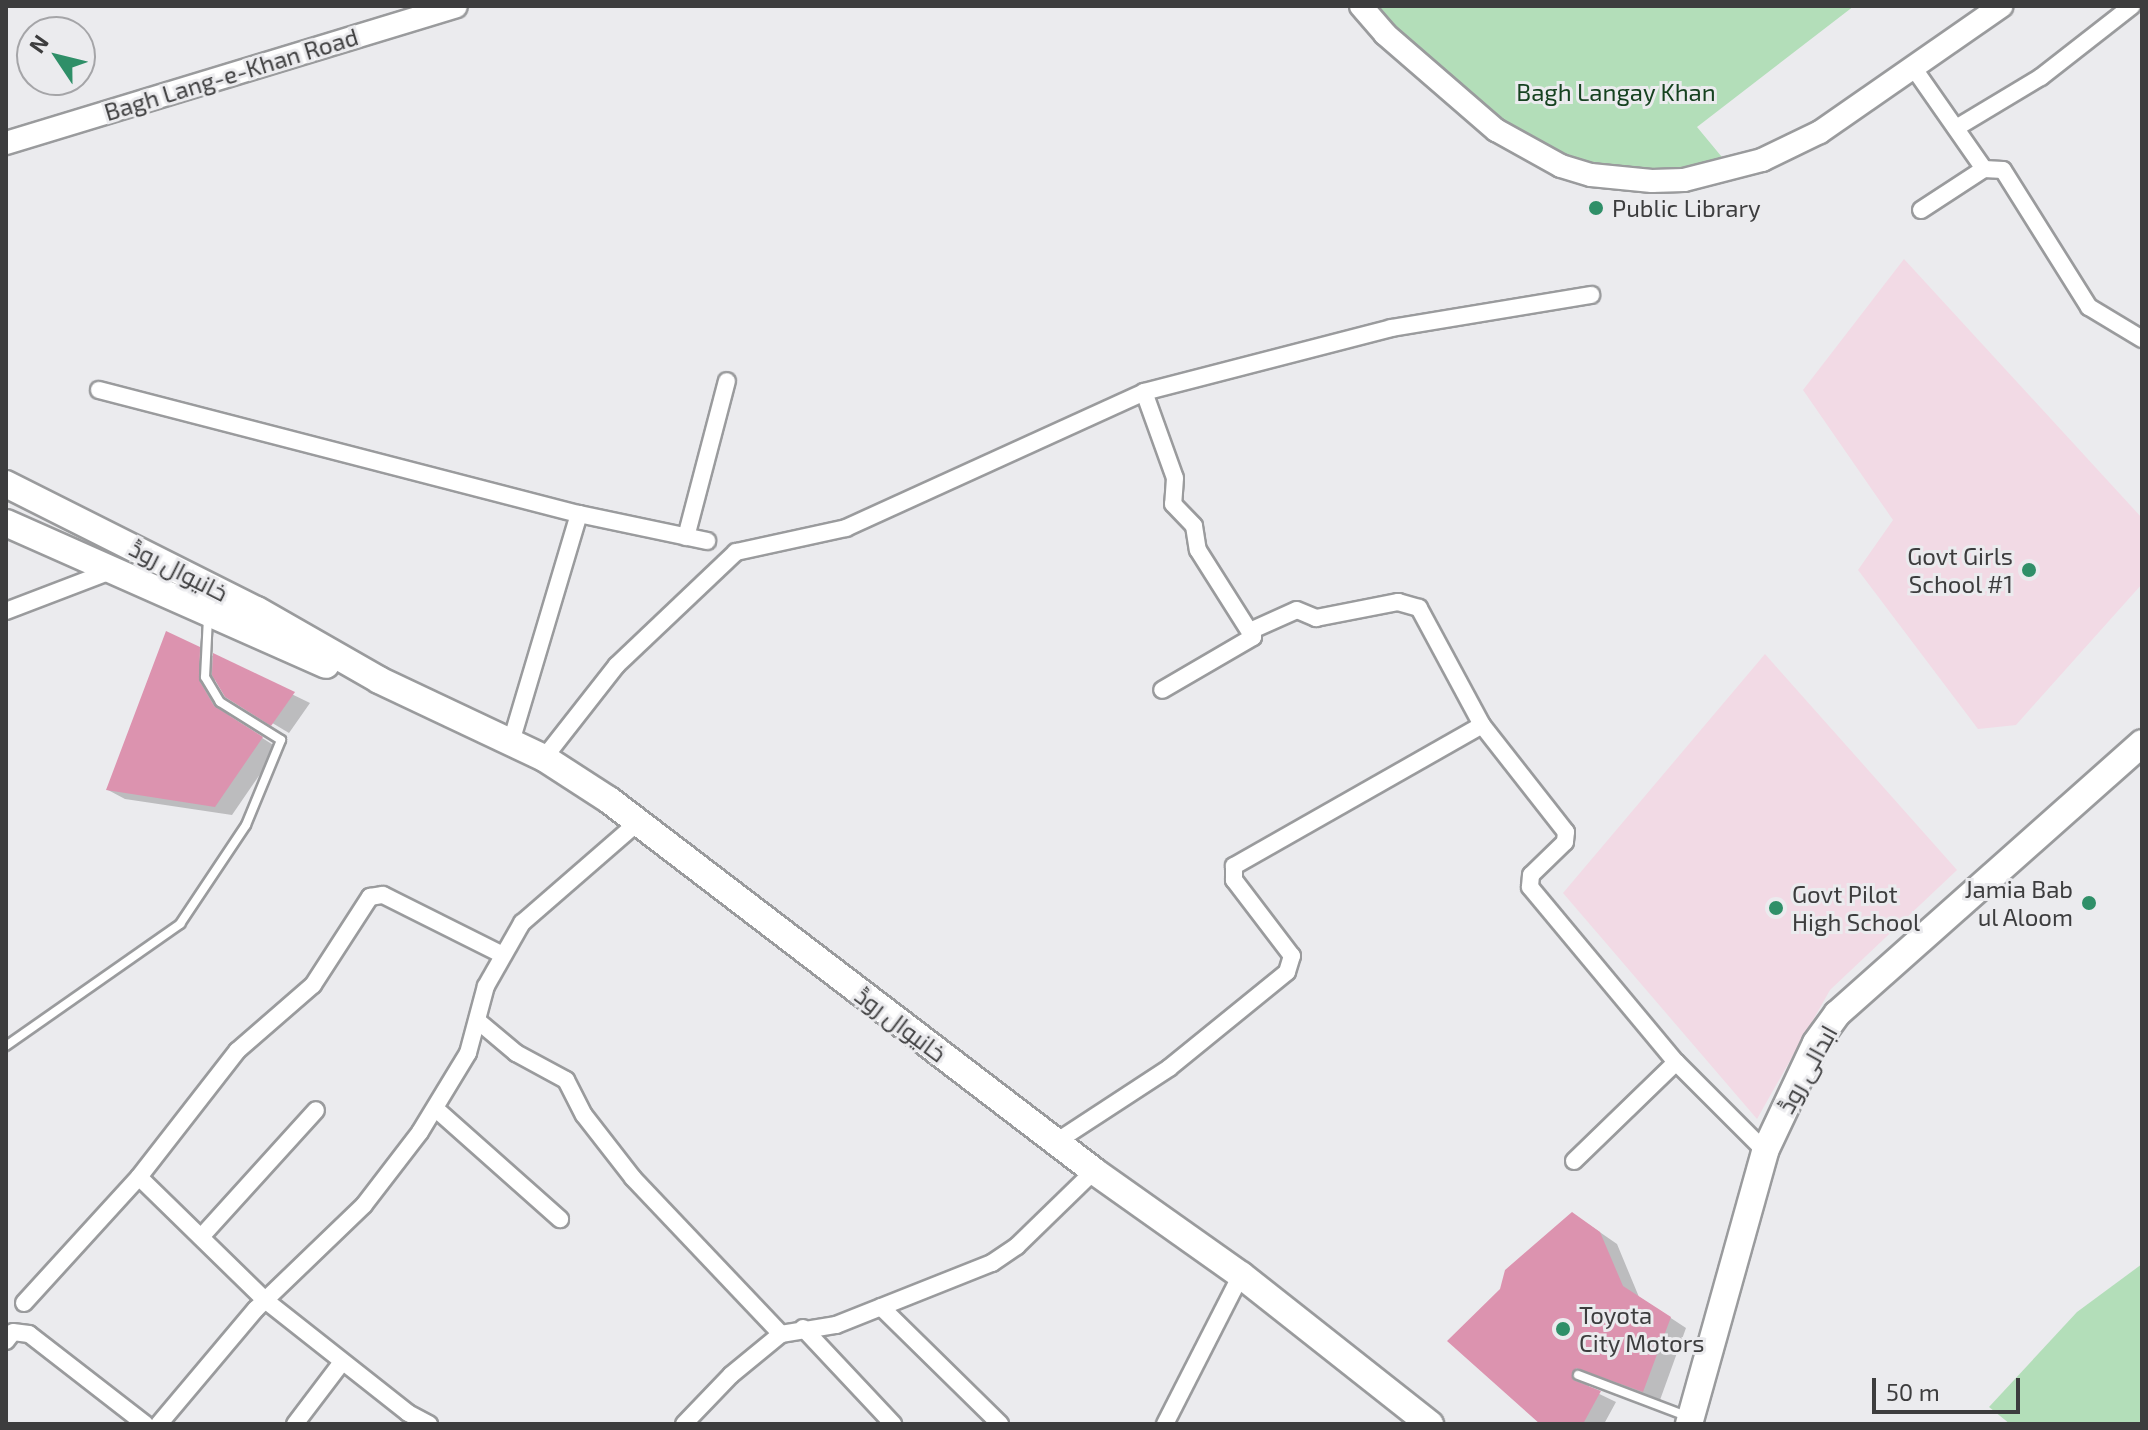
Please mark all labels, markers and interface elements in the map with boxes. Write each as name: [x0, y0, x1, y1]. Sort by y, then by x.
north arrow: [16, 16, 96, 96]
street label: Bagh Lang-e-Khan Road: [101, 22, 361, 126]
text: N: [23, 29, 53, 57]
park label: Bagh Langay Khan: [1516, 78, 1716, 106]
place label: Public Library: [1612, 194, 1761, 222]
marker: Public Library: [1587, 199, 1605, 217]
street label: خانیوال روڈ: [125, 533, 233, 607]
place label: Govt Girls School #1: [1907, 542, 2013, 598]
marker: Govt Girls School #1: [2020, 561, 2038, 579]
place label: Jamia Bab ul Aloom: [1964, 875, 2073, 931]
place label: Govt Pilot High School: [1792, 880, 1920, 936]
marker: Jamia Bab ul Aloom: [2080, 894, 2098, 912]
marker: Govt Pilot High School: [1767, 899, 1785, 917]
street label: خانیوال روڈ: [850, 980, 952, 1068]
street label: ابدالی روڈ: [1771, 1020, 1843, 1118]
place label: Toyota City Motors: [1579, 1301, 1705, 1357]
marker: Toyota City Motors: [1554, 1320, 1572, 1338]
scale bar: [1876, 1362, 2024, 1412]
text: 50 m: [1886, 1377, 1940, 1406]

